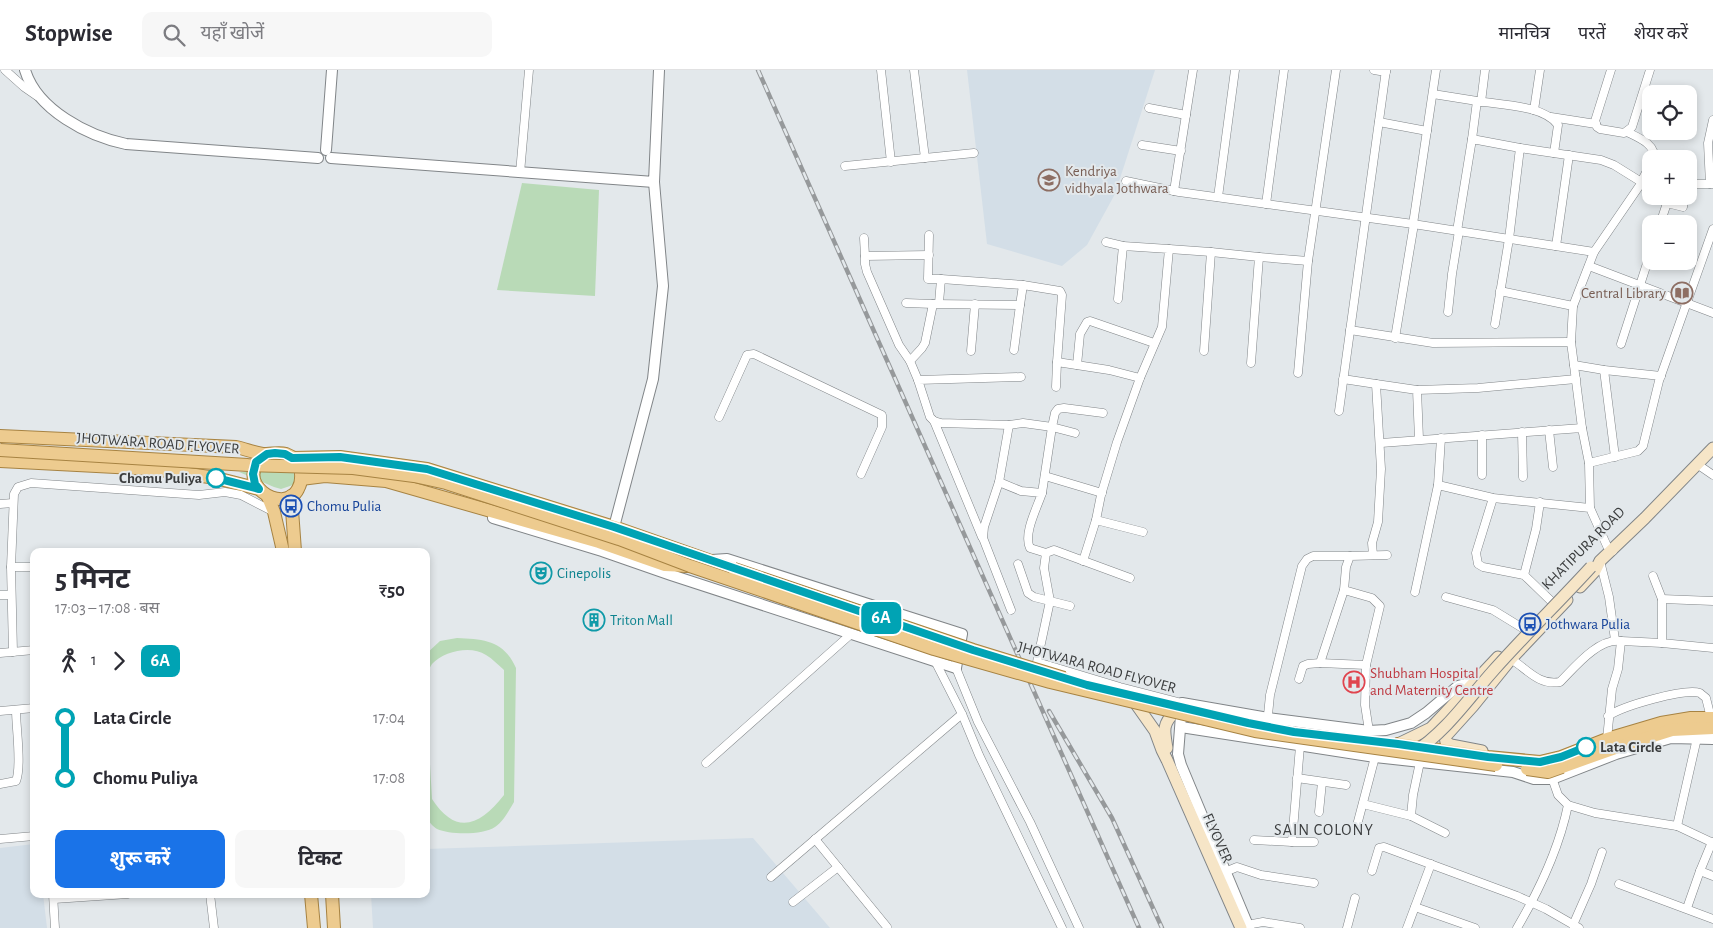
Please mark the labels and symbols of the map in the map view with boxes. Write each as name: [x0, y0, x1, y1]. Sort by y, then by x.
place label: Kendriya vidhyala Jothwara: [1065, 164, 1169, 196]
school or university icon: Kendriya vidhyala Jothwara: [1037, 168, 1061, 192]
library icon: Central Library: [1670, 281, 1694, 305]
place label: Central Library: [1581, 286, 1667, 301]
street label: JHOTWARA ROAD FLYOVER: [76, 430, 240, 457]
marker: Chomu Puliya: [206, 468, 226, 488]
place label: Chomu Puliya: [119, 471, 202, 486]
bus stop icon: Chomu Pulia: [279, 494, 303, 518]
place label: Chomu Pulia: [307, 499, 382, 514]
street label: KHATIPURA ROAD: [1539, 504, 1628, 593]
theatre icon: Cinepolis: [529, 561, 553, 585]
place label: Cinepolis: [557, 566, 611, 581]
line badge: 6A: [858, 602, 904, 634]
building icon: Triton Mall: [582, 608, 606, 632]
bus stop icon: Jothwara Pulia: [1518, 612, 1542, 636]
place label: Triton Mall: [610, 613, 673, 628]
place label: Jothwara Pulia: [1546, 617, 1630, 632]
street label: JHOTWARA ROAD FLYOVER: [1016, 639, 1178, 696]
place label: Shubham Hospital and Maternity Centre: [1370, 666, 1494, 698]
hospital icon: Shubham Hospital and Maternity Centre: [1342, 670, 1366, 694]
marker: Lata Circle: [1576, 737, 1596, 757]
place label: Lata Circle: [1600, 740, 1662, 755]
street label: FLYOVER: [1200, 811, 1235, 865]
district label: SAIN COLONY: [1274, 822, 1374, 838]

